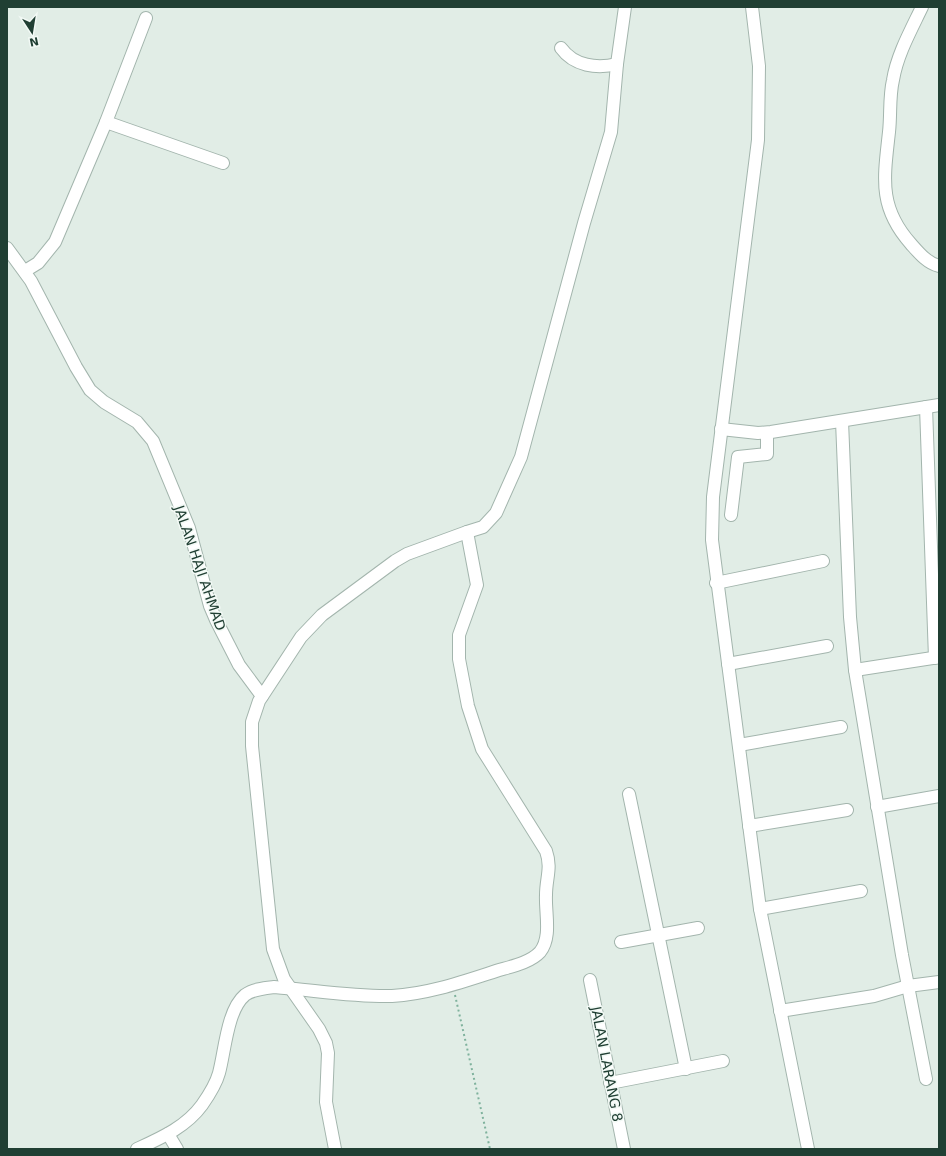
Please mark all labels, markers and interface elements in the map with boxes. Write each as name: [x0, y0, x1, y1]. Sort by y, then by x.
north arrow: [12, 12, 52, 52]
text: N: [28, 34, 40, 49]
street label: JALAN HAJI AHMAD: [171, 502, 229, 633]
street label: JALAN LARANG 8: [588, 1004, 626, 1123]

